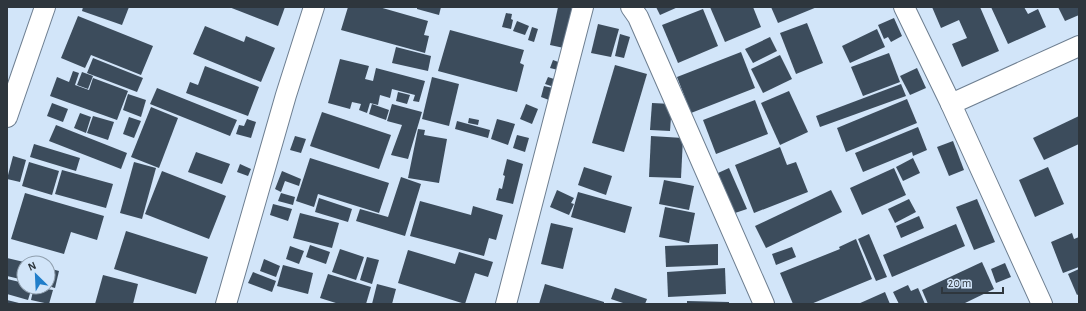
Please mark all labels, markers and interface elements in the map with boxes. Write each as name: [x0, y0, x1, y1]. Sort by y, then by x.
north arrow: [16, 255, 56, 295]
text: N: [26, 260, 38, 273]
scale bar: [942, 269, 1003, 295]
text: 20 m: [948, 277, 971, 289]

